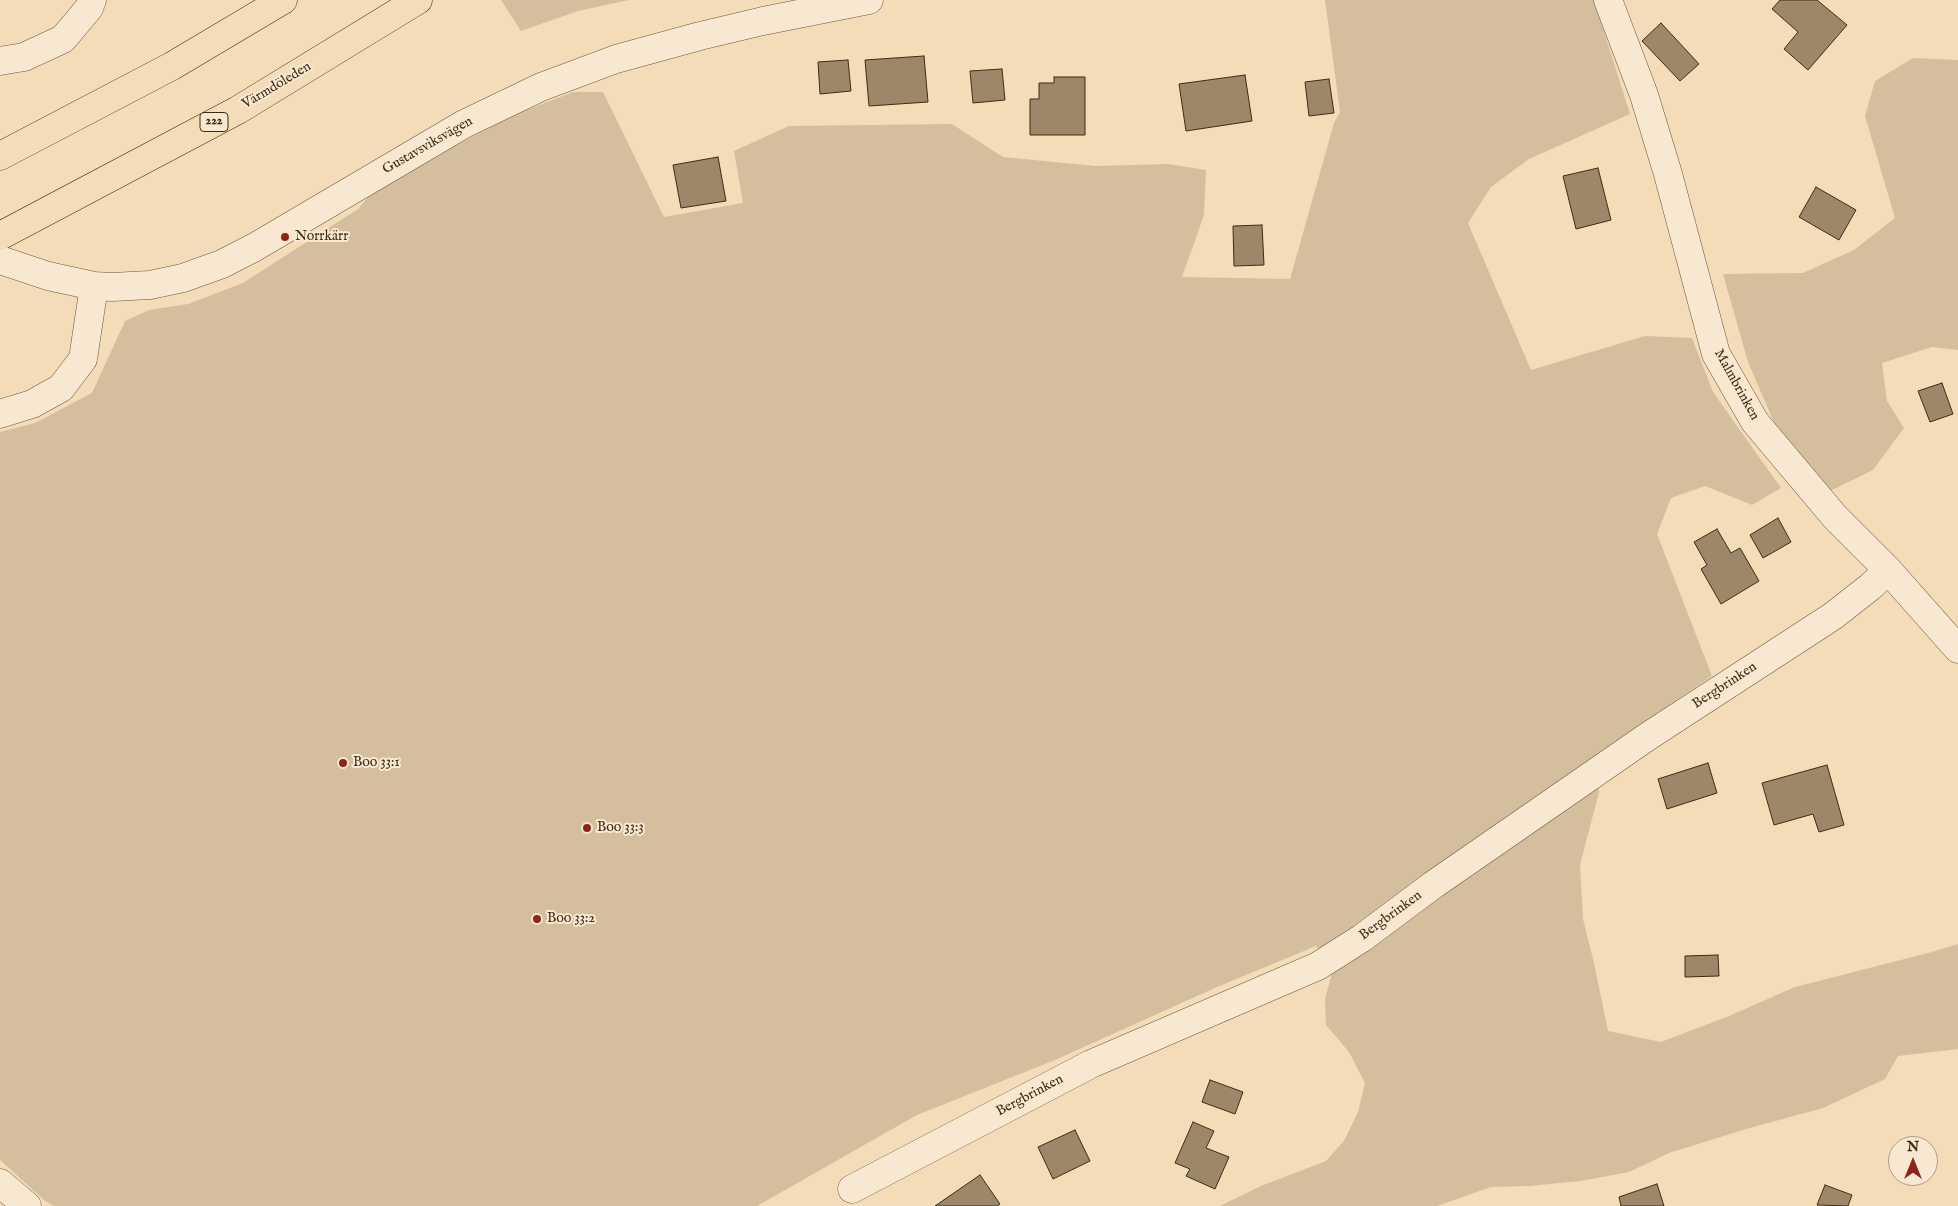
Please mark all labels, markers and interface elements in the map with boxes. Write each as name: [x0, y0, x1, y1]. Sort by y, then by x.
street label: Värmdöleden: [239, 59, 315, 113]
road number: 222: [200, 112, 228, 132]
street label: Gustavsviksvägen: [380, 113, 476, 179]
place label: Norrkärr: [295, 229, 348, 245]
marker: Norrkärr: [279, 231, 291, 243]
street label: Malmbrinken: [1710, 346, 1762, 424]
street label: Bergbrinken: [1690, 659, 1760, 713]
place label: Boo 33:1: [353, 755, 400, 771]
marker: Boo 33:1: [337, 757, 349, 769]
place label: Boo 33:3: [597, 820, 644, 836]
marker: Boo 33:3: [581, 822, 593, 834]
street label: Bergbrinken: [1356, 888, 1426, 944]
place label: Boo 33:2: [547, 911, 595, 927]
marker: Boo 33:2: [531, 913, 543, 925]
street label: Bergbrinken: [994, 1071, 1066, 1121]
north arrow: [1888, 1136, 1938, 1186]
text: N: [1907, 1138, 1919, 1156]

